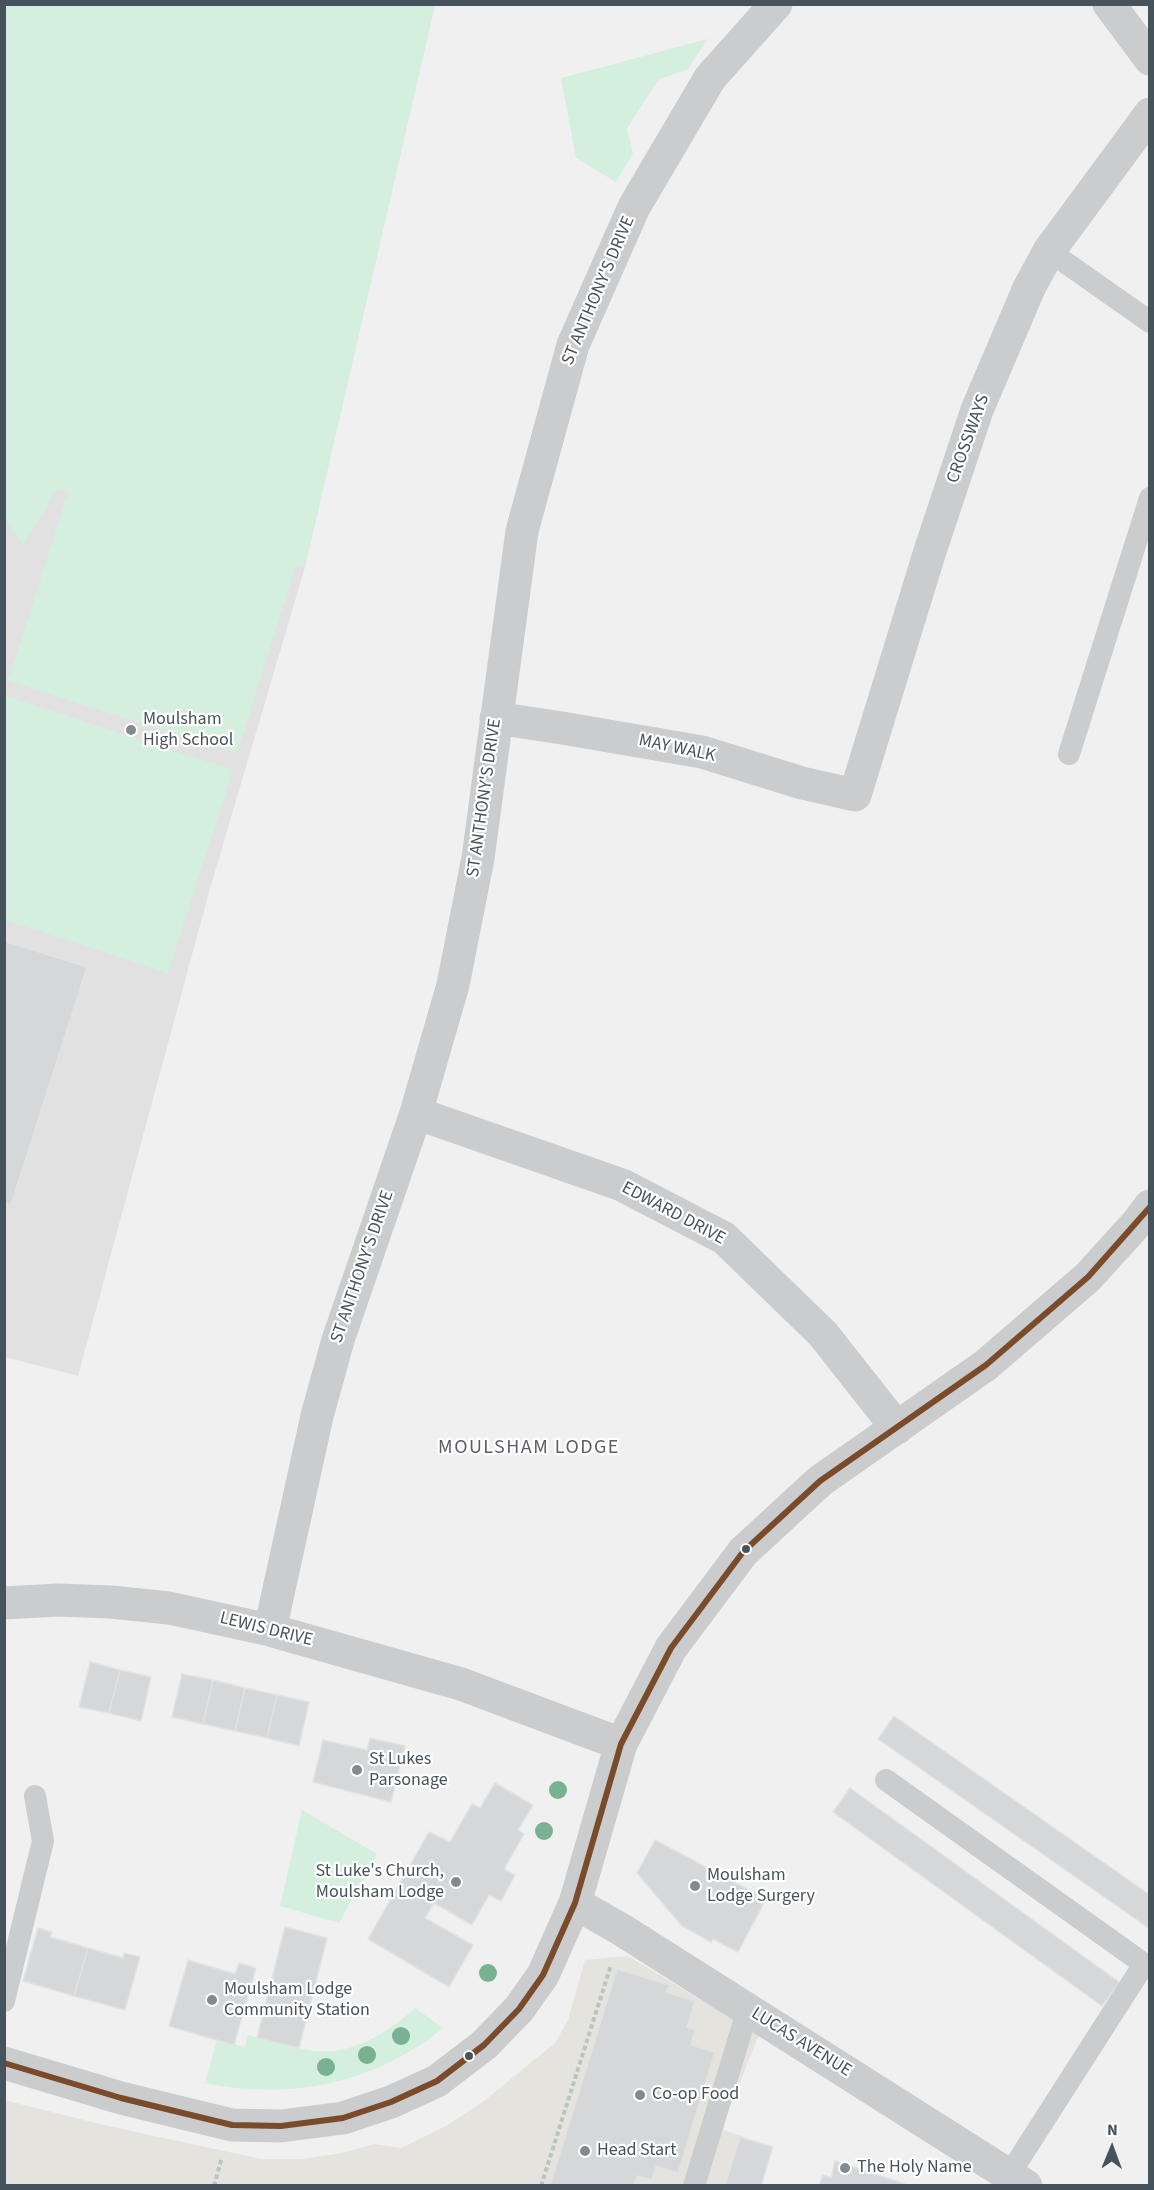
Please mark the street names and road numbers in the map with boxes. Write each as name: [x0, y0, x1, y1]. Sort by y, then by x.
street label: ST ANTHONY'S DRIVE: [558, 213, 640, 369]
street label: CROSSWAYS: [943, 392, 995, 486]
street label: ST ANTHONY'S DRIVE: [463, 717, 507, 879]
street label: MAY WALK: [637, 730, 717, 768]
street label: EDWARD DRIVE: [618, 1178, 728, 1250]
street label: ST ANTHONY'S DRIVE: [327, 1188, 399, 1346]
street label: LEWIS DRIVE: [217, 1608, 315, 1652]
street label: LUCAS AVENUE: [747, 2004, 855, 2082]

